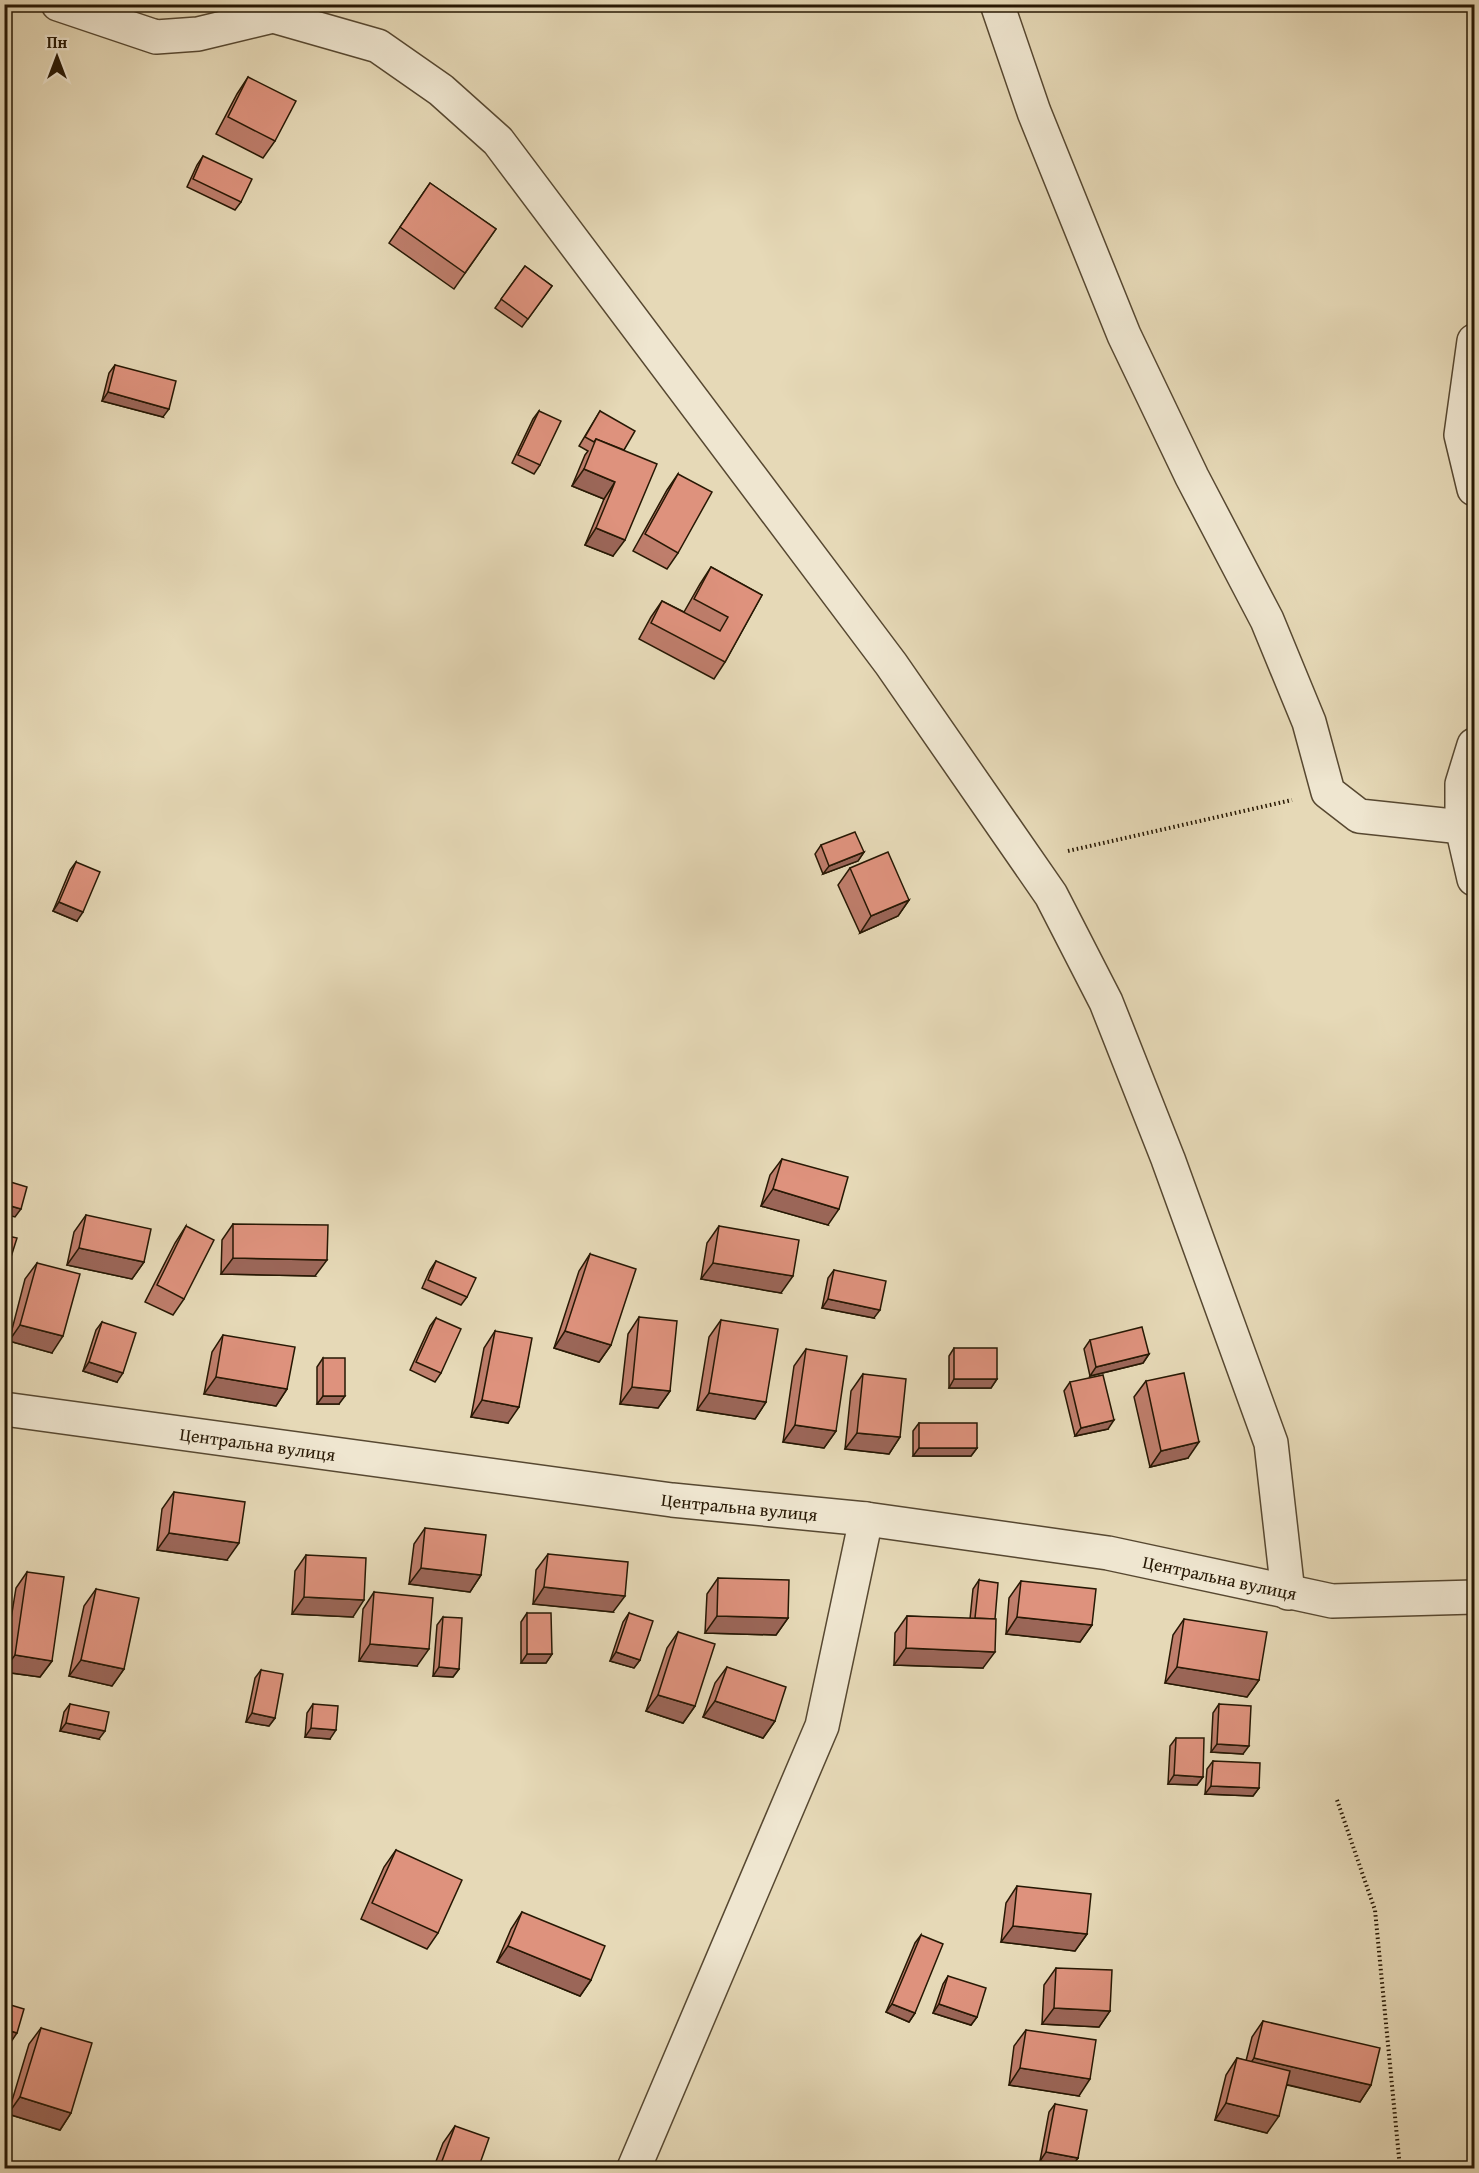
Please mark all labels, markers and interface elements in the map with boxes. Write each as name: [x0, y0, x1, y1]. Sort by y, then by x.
north arrow: [27, 27, 87, 87]
text: Пн: [47, 30, 67, 54]
street label: Центральна вулиця: [178, 1420, 337, 1468]
street label: Центральна вулиця: [660, 1485, 819, 1528]
street label: Центральна вулиця: [1140, 1547, 1300, 1607]

